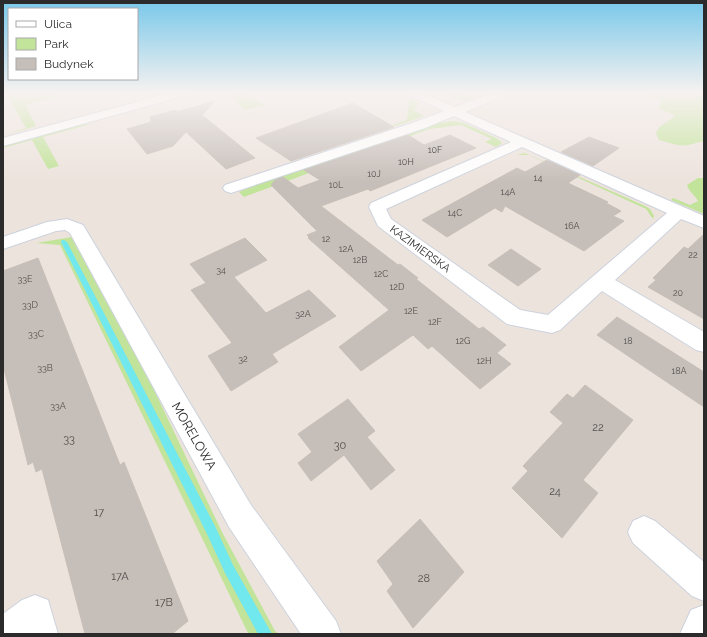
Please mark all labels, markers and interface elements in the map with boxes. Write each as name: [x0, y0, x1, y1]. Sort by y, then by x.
legend: [8, 8, 138, 80]
text: Ulica: [44, 17, 72, 31]
text: Park: [44, 37, 69, 51]
text: Budynek: [44, 57, 94, 71]
house number: 10F: [428, 145, 442, 155]
house number: 10H: [398, 157, 414, 167]
house number: 10J: [367, 169, 381, 179]
house number: 14: [534, 173, 542, 183]
house number: 10L: [329, 180, 344, 190]
house number: 14A: [501, 187, 515, 197]
house number: 14C: [448, 208, 462, 218]
house number: 16A: [564, 221, 580, 231]
street label: KAZIMIERSKA: [387, 223, 453, 276]
house number: 12: [322, 234, 331, 244]
house number: 12A: [339, 244, 353, 254]
house number: 22: [688, 250, 698, 260]
house number: 12B: [353, 255, 367, 265]
house number: 34: [216, 265, 226, 275]
house number: 12C: [374, 269, 388, 279]
house number: 33E: [17, 274, 33, 284]
house number: 12D: [390, 282, 405, 292]
house number: 20: [673, 288, 684, 298]
house number: 33D: [22, 300, 39, 310]
house number: 12E: [404, 306, 419, 316]
house number: 32A: [295, 309, 311, 319]
house number: 12F: [428, 317, 442, 327]
house number: 33C: [28, 329, 44, 339]
house number: 12G: [456, 336, 471, 346]
house number: 18: [623, 336, 633, 346]
house number: 32: [238, 354, 248, 364]
house number: 12H: [476, 356, 492, 366]
house number: 33B: [37, 363, 53, 373]
house number: 18A: [671, 366, 687, 376]
street label: MORELOWA: [169, 399, 220, 473]
house number: 33A: [50, 401, 66, 411]
house number: 22: [592, 421, 604, 434]
house number: 33: [63, 433, 75, 446]
house number: 30: [334, 439, 347, 452]
house number: 24: [549, 485, 561, 498]
house number: 17: [94, 506, 104, 519]
house number: 17A: [111, 570, 129, 583]
house number: 28: [418, 572, 430, 585]
house number: 17B: [155, 596, 173, 609]

